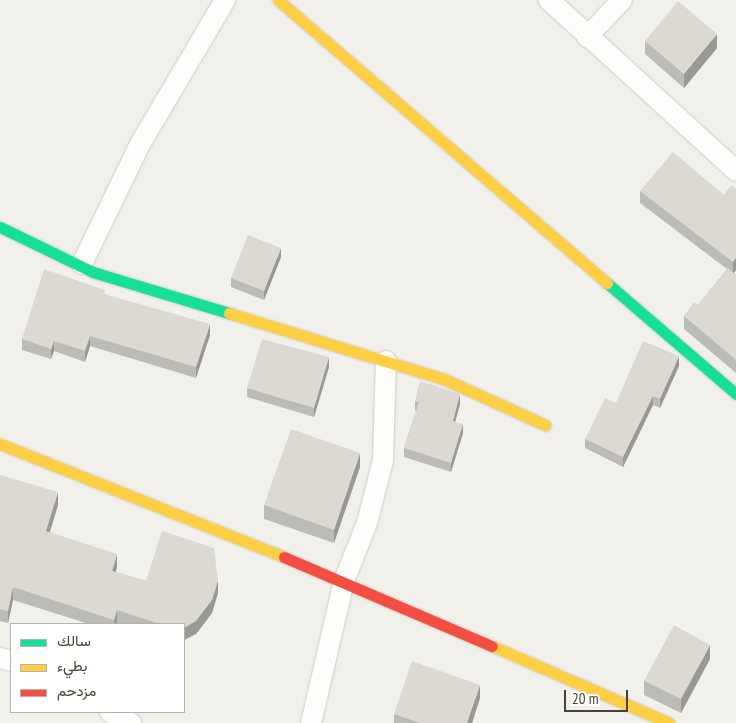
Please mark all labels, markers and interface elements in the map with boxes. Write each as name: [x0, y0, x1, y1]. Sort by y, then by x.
legend: [10, 623, 185, 713]
text: سالك: [57, 631, 91, 650]
text: بطيء: [57, 656, 87, 675]
scale bar: [566, 680, 630, 712]
text: مزدحم: [57, 681, 96, 700]
text: 20 m: [572, 689, 598, 708]

